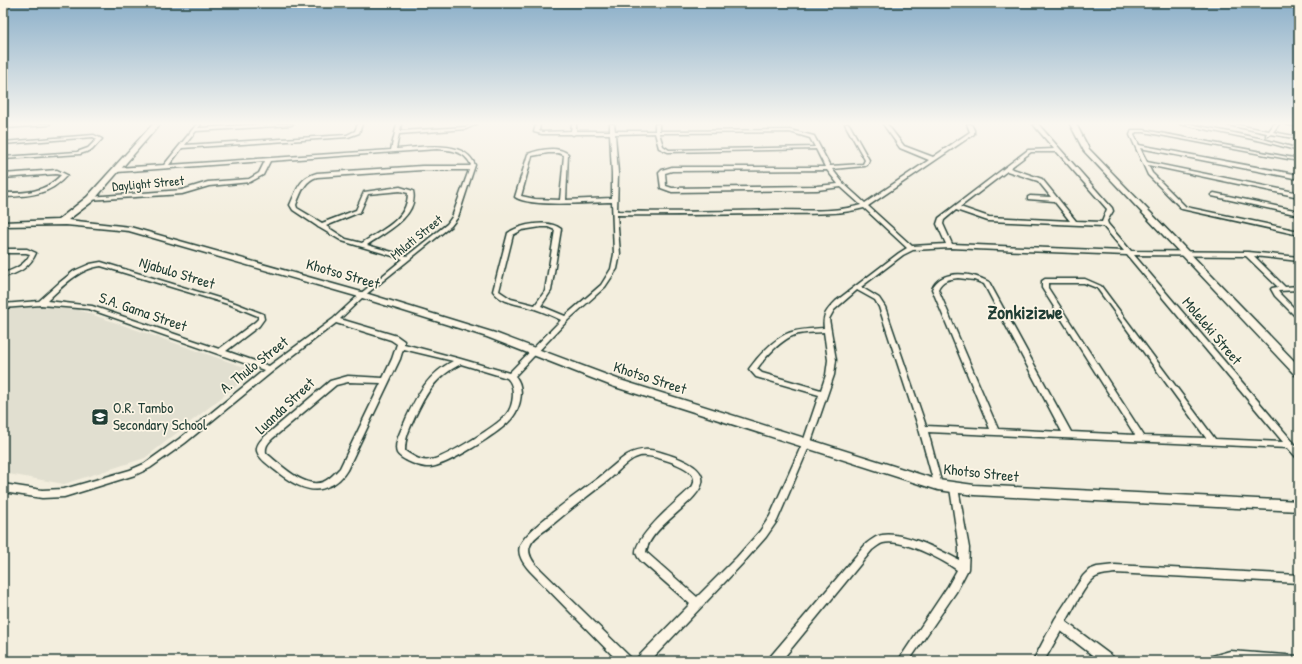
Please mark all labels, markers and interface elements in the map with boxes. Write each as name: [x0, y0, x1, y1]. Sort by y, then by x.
street label: Daylight Street: [111, 171, 185, 195]
street label: Mhlati Street: [386, 210, 446, 264]
street label: Njabulo Street: [137, 251, 218, 294]
street label: Khotso Street: [304, 253, 383, 294]
street label: S.A. Gama Street: [96, 287, 191, 337]
street label: Moleleki Street: [1178, 292, 1248, 370]
district label: Zonkizizwe: [988, 299, 1063, 325]
street label: A. Thulo Street: [215, 331, 293, 398]
street label: Khotso Street: [611, 356, 690, 399]
street label: Luanda Street: [250, 372, 320, 439]
place label: O.R. Tambo Secondary School: [113, 397, 207, 435]
school or university icon: O.R. Tambo Secondary School: [90, 407, 110, 427]
street label: Khotso Street: [942, 458, 1021, 487]

